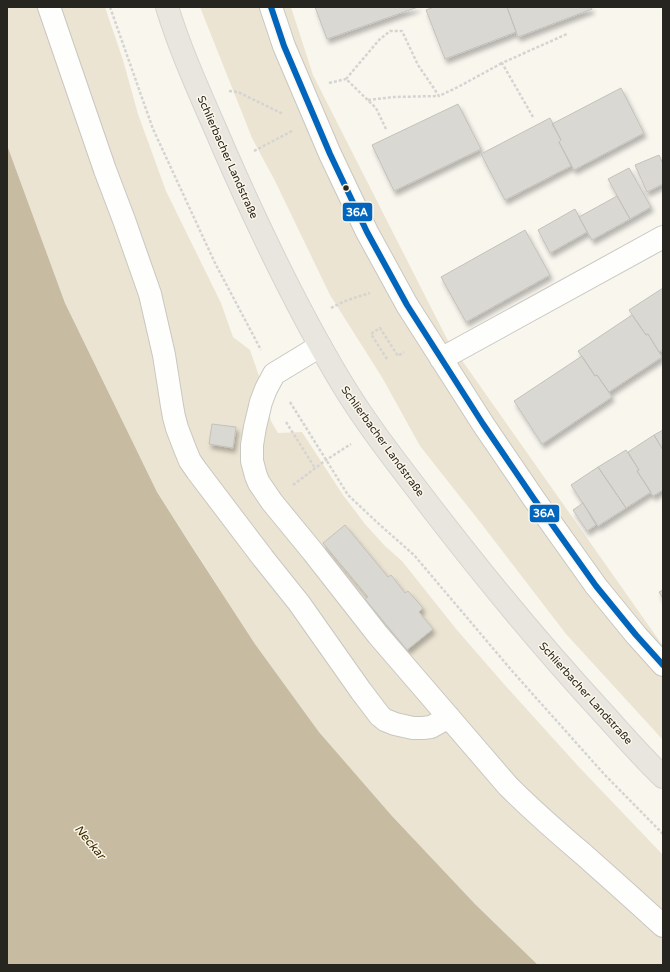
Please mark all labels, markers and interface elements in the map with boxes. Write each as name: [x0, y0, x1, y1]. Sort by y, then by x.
street label: Schlierbacher Landstraße: [195, 94, 261, 221]
unlabelled marker: [341, 183, 351, 193]
line badge: 36A: [342, 202, 373, 222]
text: 36A: [346, 206, 368, 219]
street label: Schlierbacher Landstraße: [338, 384, 427, 499]
line badge: 36A: [529, 504, 560, 523]
text: 36A: [533, 507, 555, 520]
street label: Schlierbacher Landstraße: [536, 640, 635, 747]
water label: Neckar: [72, 822, 109, 863]

